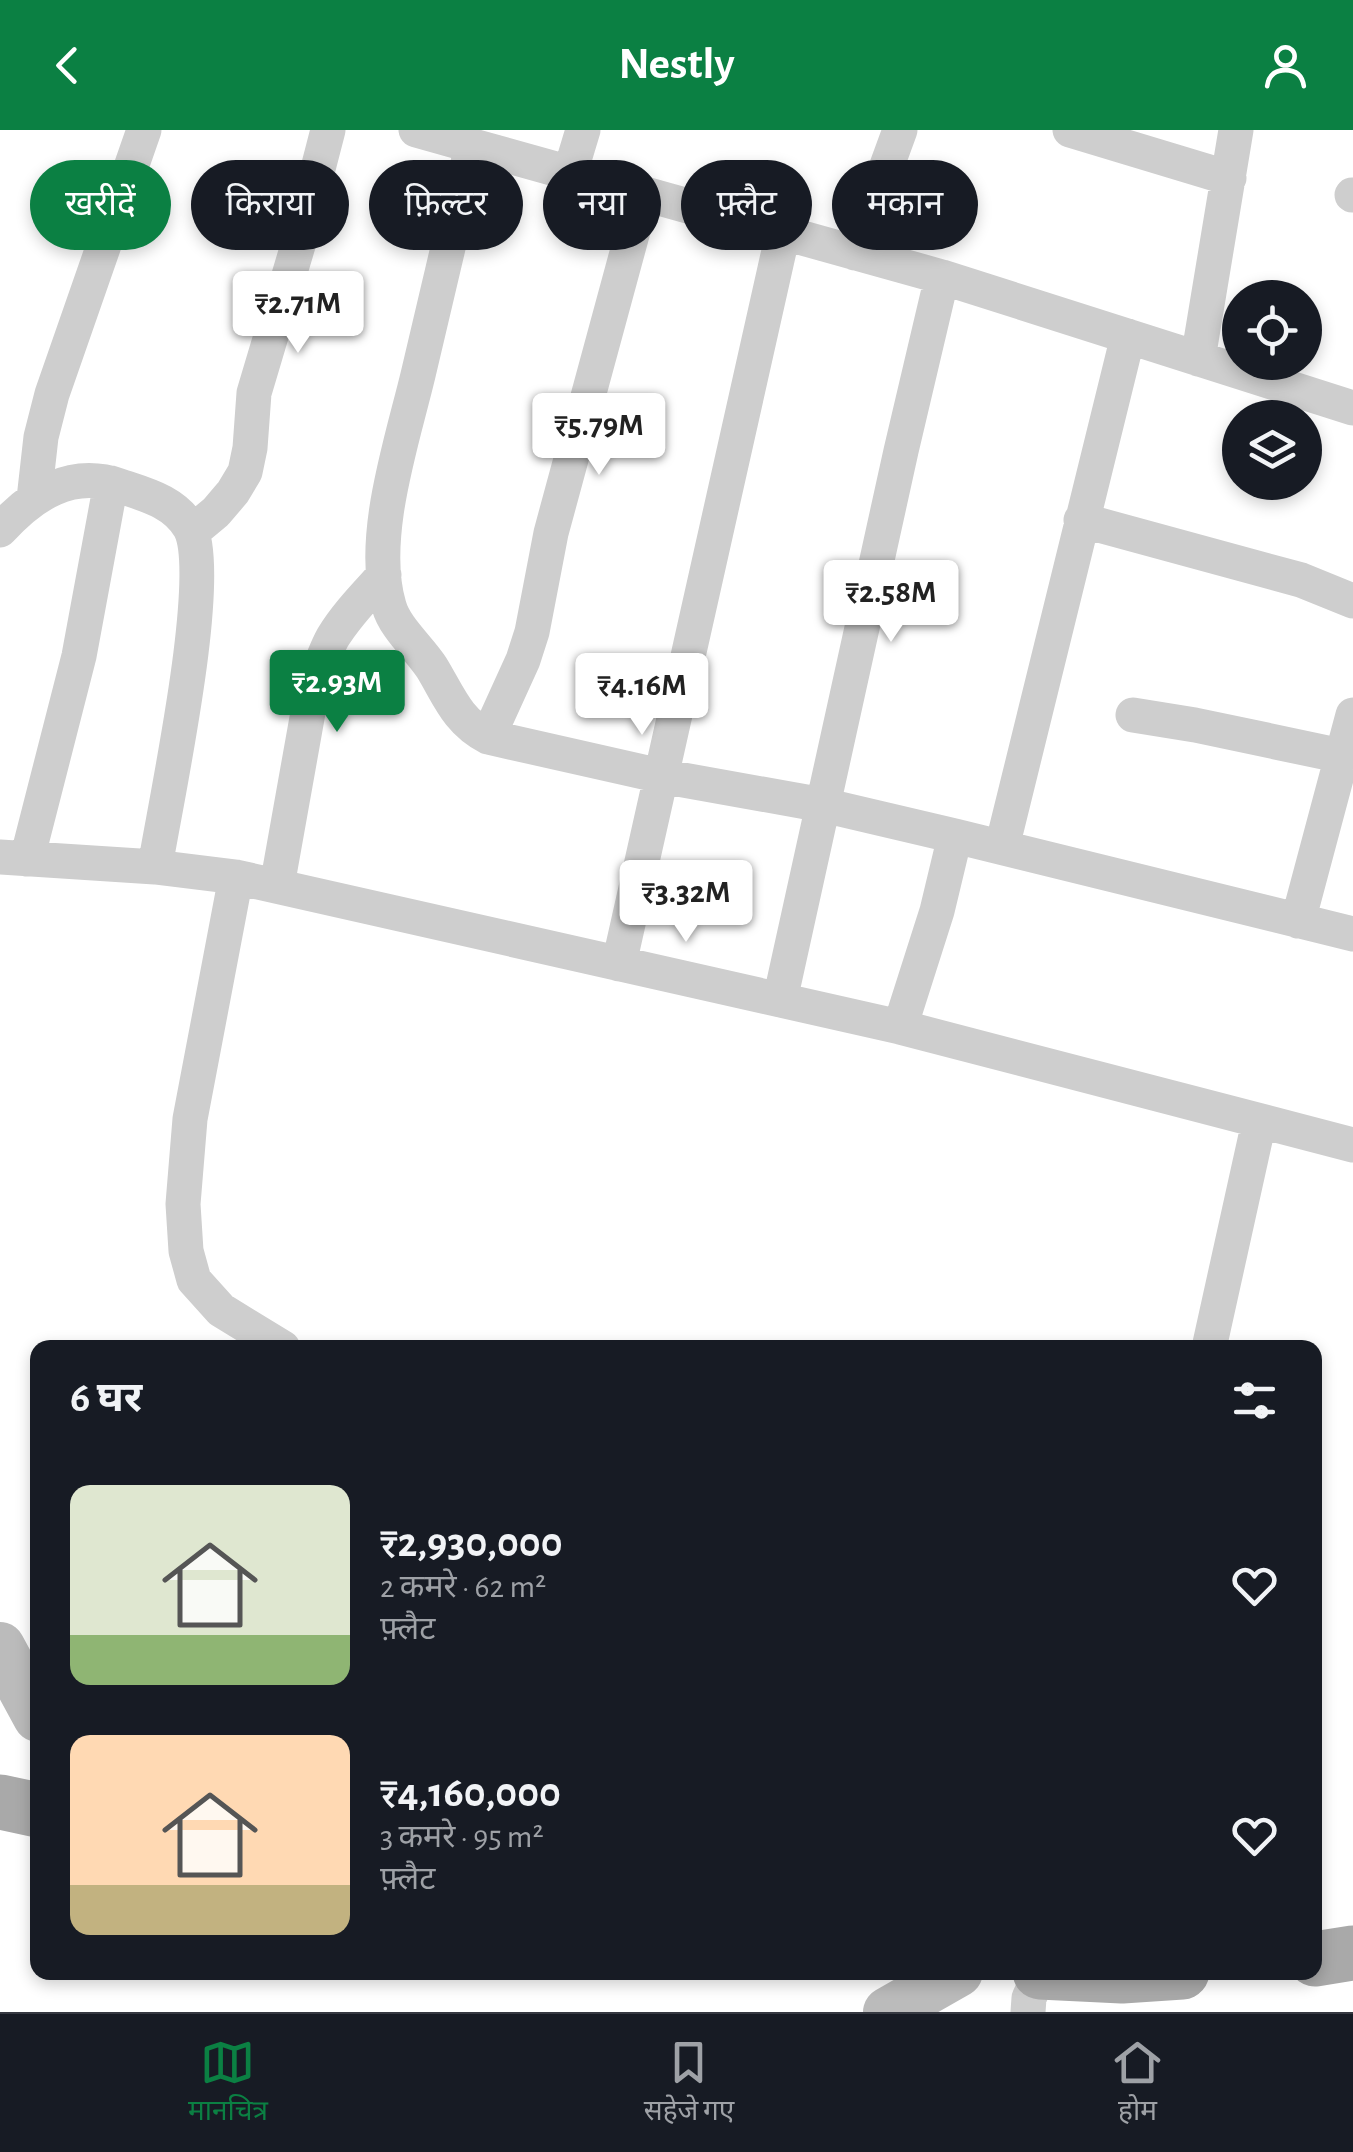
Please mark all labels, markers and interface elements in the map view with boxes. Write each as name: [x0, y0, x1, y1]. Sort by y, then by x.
icon: back: [40, 38, 95, 93]
icon: person: [1258, 38, 1313, 93]
text: Nestly: [618, 42, 735, 87]
chip: खरीदें: [30, 160, 171, 250]
chip: किराया: [191, 160, 349, 250]
chip: फ़िल्टर: [369, 160, 523, 250]
chip: नया: [543, 160, 661, 250]
chip: फ़्लैट: [681, 160, 812, 250]
chip: मकान: [832, 160, 978, 250]
pin: ₹2.71M: [217, 271, 379, 356]
map controls: [1222, 280, 1322, 500]
button: locate: [1222, 280, 1322, 380]
text: ₹2.71M: [255, 287, 341, 319]
pin: ₹5.79M: [518, 393, 680, 478]
button: layers: [1222, 400, 1322, 500]
text: ₹5.79M: [554, 409, 644, 441]
pin: ₹2.58M: [810, 560, 972, 645]
text: ₹2.58M: [846, 576, 936, 608]
pin: ₹2.93M: [256, 650, 418, 735]
pin: ₹4.16M: [561, 653, 723, 738]
text: ₹2.93M: [292, 666, 382, 698]
text: ₹4.16M: [597, 669, 687, 701]
pin: ₹3.32M: [605, 860, 767, 945]
text: ₹3.32M: [642, 876, 730, 908]
icon: filters: [1227, 1373, 1282, 1428]
text: 6 घर: [70, 1377, 142, 1419]
text: ₹2,930,000: [380, 1522, 563, 1564]
icon: home: [150, 1525, 270, 1645]
icon: heart: [1227, 1558, 1282, 1613]
text: 2 कमरे · 62 m²: [380, 1571, 546, 1603]
text: फ़्लैट: [380, 1613, 435, 1645]
text: ₹4,160,000: [380, 1772, 561, 1814]
icon: home: [150, 1775, 270, 1895]
icon: heart: [1227, 1808, 1282, 1863]
text: 3 कमरे · 95 m²: [380, 1821, 544, 1853]
text: फ़्लैट: [380, 1863, 435, 1895]
tab: मानचित्र: [188, 2035, 268, 2131]
tab: सहेजे गए: [644, 2035, 734, 2131]
tab: होम: [1110, 2035, 1165, 2131]

